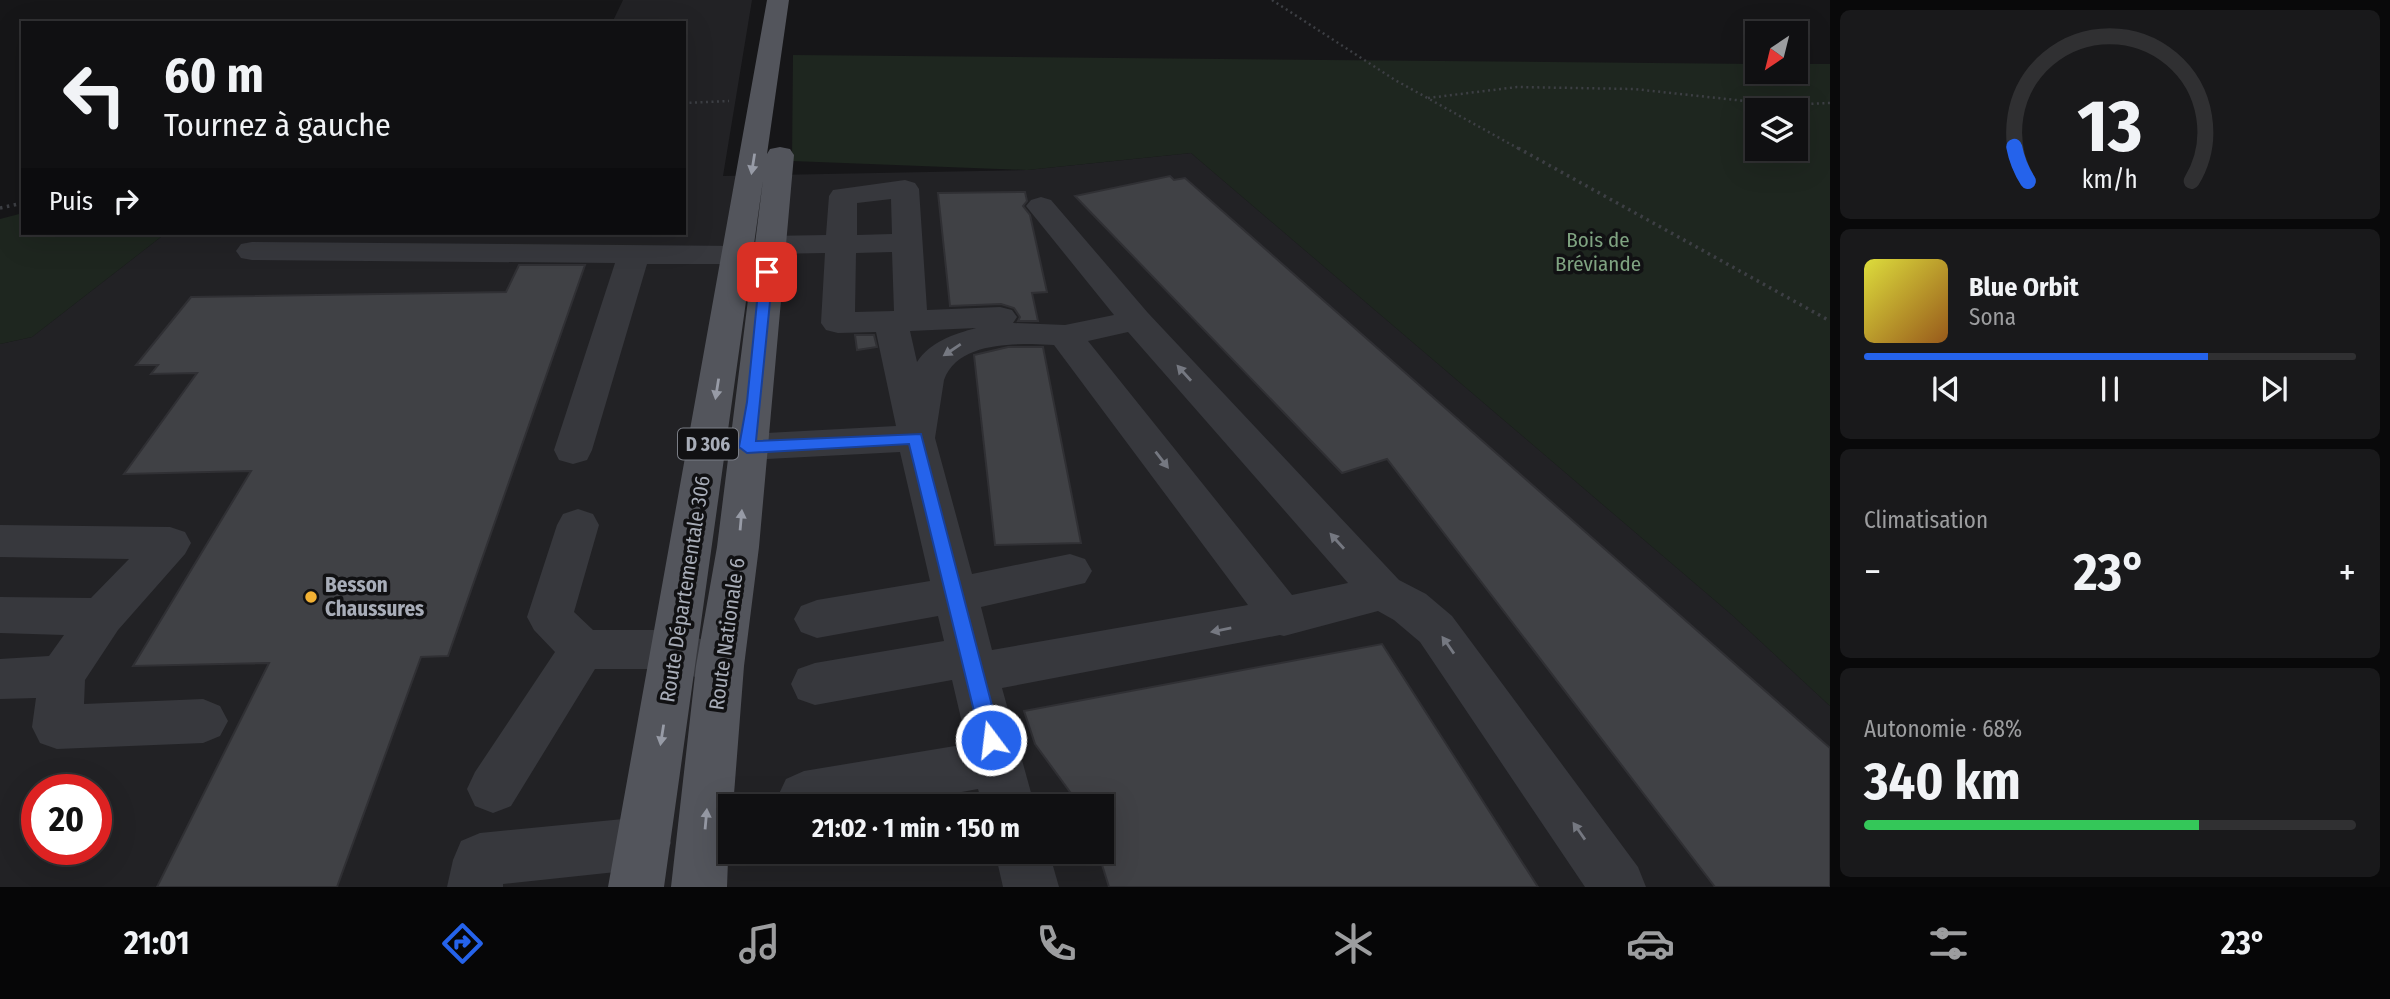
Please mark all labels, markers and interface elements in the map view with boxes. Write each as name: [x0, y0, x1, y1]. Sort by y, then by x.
north arrow: [1745, 21, 1808, 84]
map controls: [1745, 21, 1808, 161]
text: 60 m: [164, 46, 264, 105]
icon: left: [49, 49, 140, 140]
text: 13: [2077, 83, 2143, 170]
button: layers: [1745, 98, 1808, 161]
text: Tournez à gauche: [164, 106, 391, 144]
one-way arrow: [747, 154, 758, 176]
text: km/h: [2082, 164, 2138, 194]
icon: right: [107, 182, 145, 220]
text: Puis: [49, 186, 93, 217]
park label: Bois de Bréviande: [1555, 227, 1641, 277]
pin: [737, 242, 797, 302]
icon: arrive: [748, 253, 786, 291]
text: Blue Orbit: [1969, 272, 2079, 303]
text: Sona: [1969, 303, 2016, 331]
one-way arrow: [943, 343, 961, 357]
one-way arrow: [1176, 364, 1192, 382]
icon: previous: [1927, 370, 1965, 408]
icon: pause: [2091, 370, 2129, 408]
icon: next: [2255, 370, 2293, 408]
one-way arrow: [711, 378, 722, 400]
road number: D 306: [678, 428, 738, 460]
one-way arrow: [1154, 451, 1169, 469]
street label: Route Départementale 306: [654, 474, 716, 704]
text: Climatisation: [1864, 506, 1988, 534]
one-way arrow: [736, 509, 747, 531]
one-way arrow: [1330, 533, 1346, 550]
text: 23°: [2073, 541, 2146, 604]
text: −: [1864, 549, 1881, 595]
text: +: [2339, 549, 2356, 595]
street label: Route Nationale 6: [703, 556, 751, 712]
place label: Besson Chaussures: [325, 572, 424, 622]
marker: Besson Chaussures: [303, 589, 319, 605]
one-way arrow: [1210, 625, 1232, 636]
one-way arrow: [1441, 636, 1455, 654]
position arrow: [954, 703, 1028, 777]
text: Autonomie · 68%: [1864, 715, 2022, 743]
one-way arrow: [656, 724, 667, 746]
text: 340 km: [1864, 750, 2021, 813]
speed limit sign: 20: [21, 774, 112, 865]
one-way arrow: [700, 808, 711, 830]
text: 21:02 · 1 min · 150 m: [812, 813, 1020, 844]
one-way arrow: [1572, 822, 1586, 840]
icon: directions: [438, 919, 487, 968]
icon: music: [735, 919, 784, 968]
icon: phone: [1032, 919, 1081, 968]
icon: climate: [1329, 919, 1378, 968]
icon: car: [1626, 919, 1675, 968]
icon: filters: [1924, 919, 1973, 968]
text: 21:01: [124, 924, 190, 962]
text: 23°: [2221, 924, 2266, 962]

